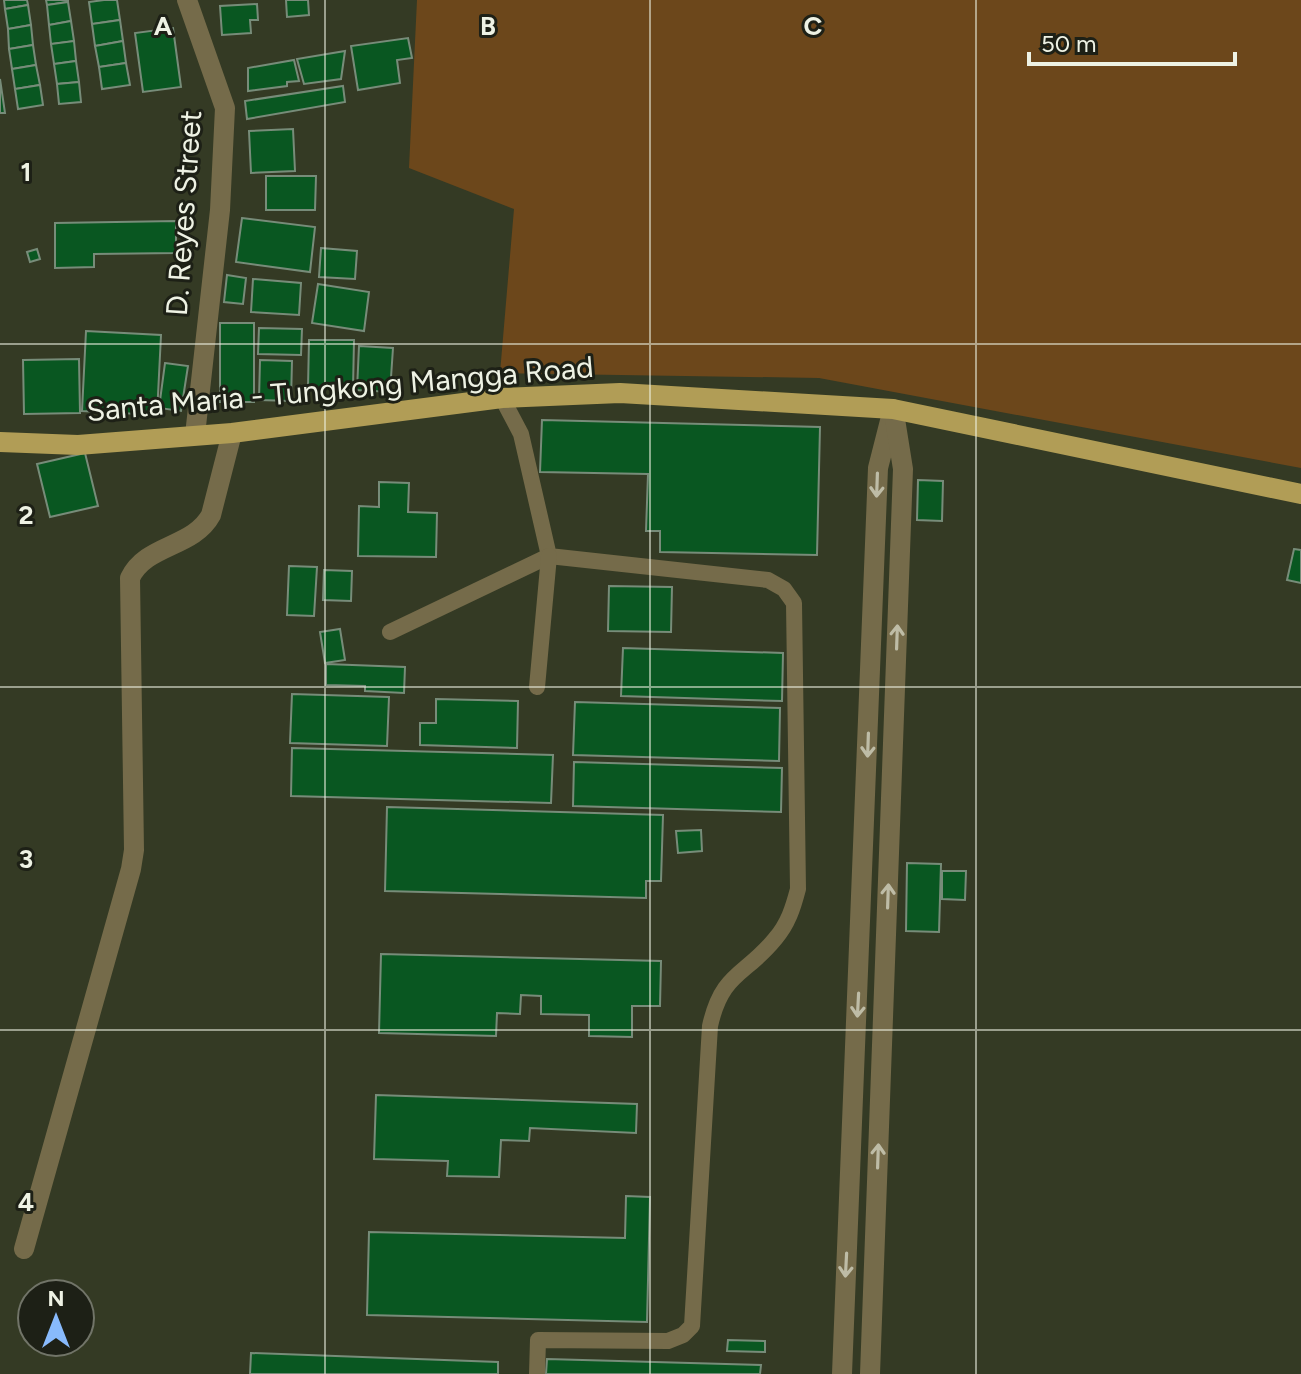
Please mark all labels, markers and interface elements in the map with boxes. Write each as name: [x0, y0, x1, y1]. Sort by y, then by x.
text: A: [154, 10, 173, 42]
text: B: [480, 10, 496, 42]
text: C: [804, 10, 823, 42]
scale bar: [1029, 16, 1235, 66]
text: 50 m: [1041, 29, 1097, 58]
street label: D. Reyes Street: [158, 109, 209, 317]
text: 1: [21, 156, 31, 188]
street label: Santa Maria - Tungkong Mangga Road: [85, 348, 595, 429]
one-way arrow: [870, 471, 885, 498]
text: 2: [18, 499, 34, 531]
one-way arrow: [889, 624, 904, 650]
one-way arrow: [860, 731, 875, 758]
text: 3: [19, 843, 33, 875]
one-way arrow: [881, 883, 896, 910]
one-way arrow: [850, 991, 865, 1018]
one-way arrow: [871, 1143, 886, 1170]
text: 4: [18, 1186, 34, 1218]
one-way arrow: [839, 1251, 854, 1278]
north arrow: [16, 1278, 96, 1358]
text: N: [47, 1285, 65, 1312]

